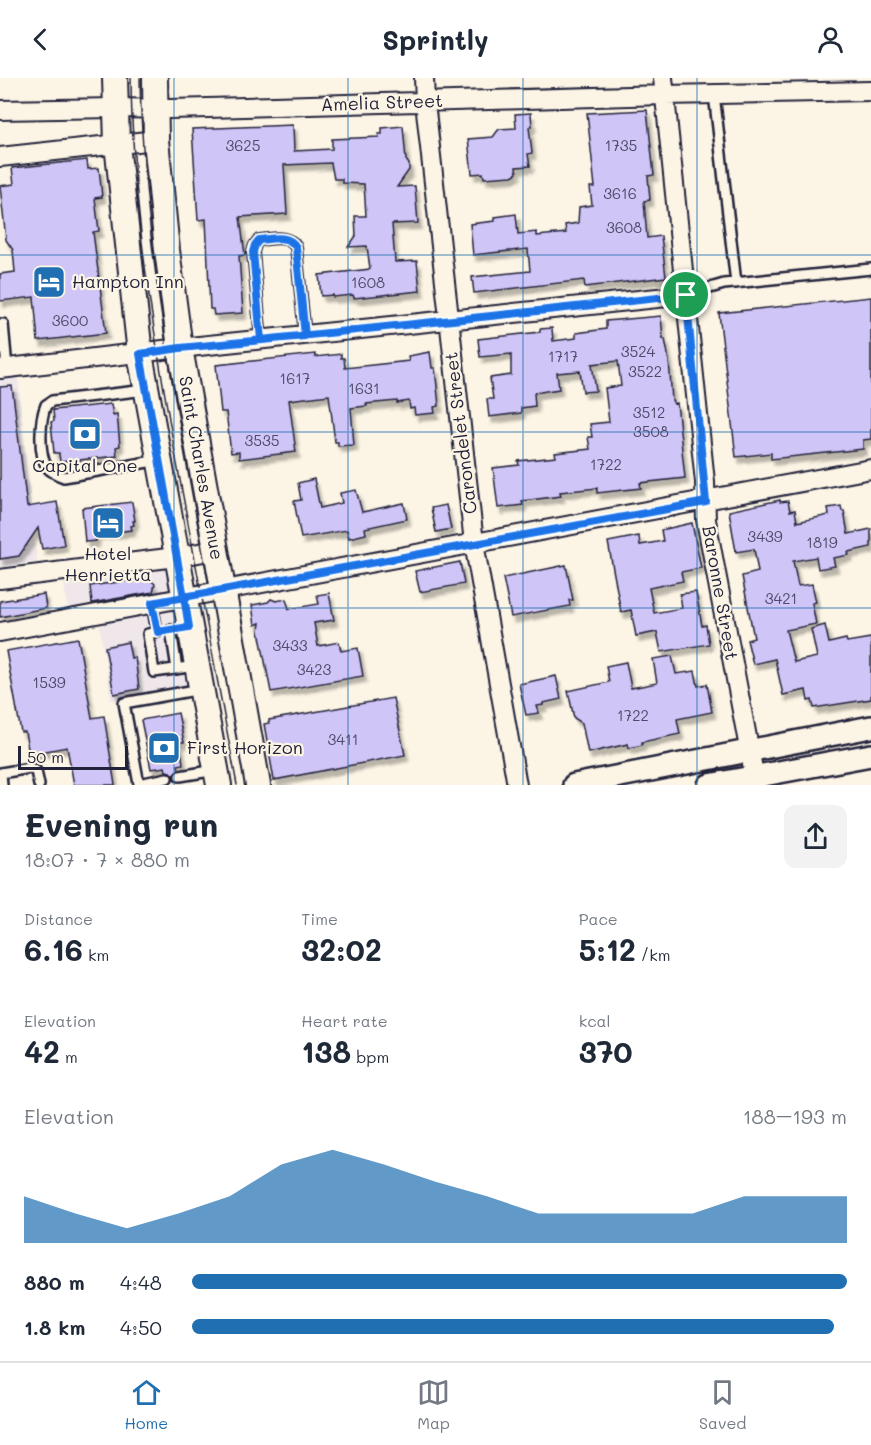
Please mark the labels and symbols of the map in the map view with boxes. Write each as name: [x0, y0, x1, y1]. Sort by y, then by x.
street label: Amelia Street: [320, 88, 443, 116]
house number: 3625: [226, 135, 260, 155]
house number: 1735: [605, 135, 637, 155]
house number: 3616: [603, 183, 637, 203]
house number: 3608: [606, 217, 642, 237]
hotel icon: Hampton Inn: [31, 264, 67, 300]
place label: Hampton Inn: [72, 269, 184, 293]
pin: [660, 269, 711, 320]
house number: 1608: [351, 272, 385, 292]
house number: 3600: [52, 310, 88, 330]
house number: 3524: [621, 341, 656, 361]
house number: 1717: [548, 346, 578, 366]
street label: Carondelet Street: [438, 351, 482, 515]
house number: 3522: [628, 361, 662, 381]
house number: 1617: [280, 368, 310, 388]
street label: Saint Charles Avenue: [174, 374, 230, 562]
house number: 1631: [348, 378, 380, 398]
house number: 3512: [633, 402, 665, 422]
bank icon: Capital One: [67, 416, 103, 452]
house number: 3508: [633, 421, 669, 441]
house number: 3535: [244, 430, 280, 450]
place label: Capital One: [32, 453, 138, 477]
house number: 1722: [590, 454, 622, 474]
hotel icon: Hotel Henrietta: [90, 505, 126, 541]
street label: Baronne Street: [697, 524, 745, 662]
house number: 3439: [747, 526, 783, 546]
house number: 1819: [806, 532, 838, 552]
place label: Hotel Henrietta: [65, 541, 151, 586]
house number: 3421: [765, 588, 797, 608]
house number: 3433: [272, 635, 308, 655]
house number: 3423: [297, 659, 332, 679]
house number: 1539: [32, 672, 66, 692]
house number: 1722: [617, 705, 649, 725]
house number: 3411: [327, 729, 359, 749]
bank icon: First Horizon: [146, 730, 182, 766]
place label: First Horizon: [187, 735, 303, 759]
scale bar: [18, 743, 128, 770]

